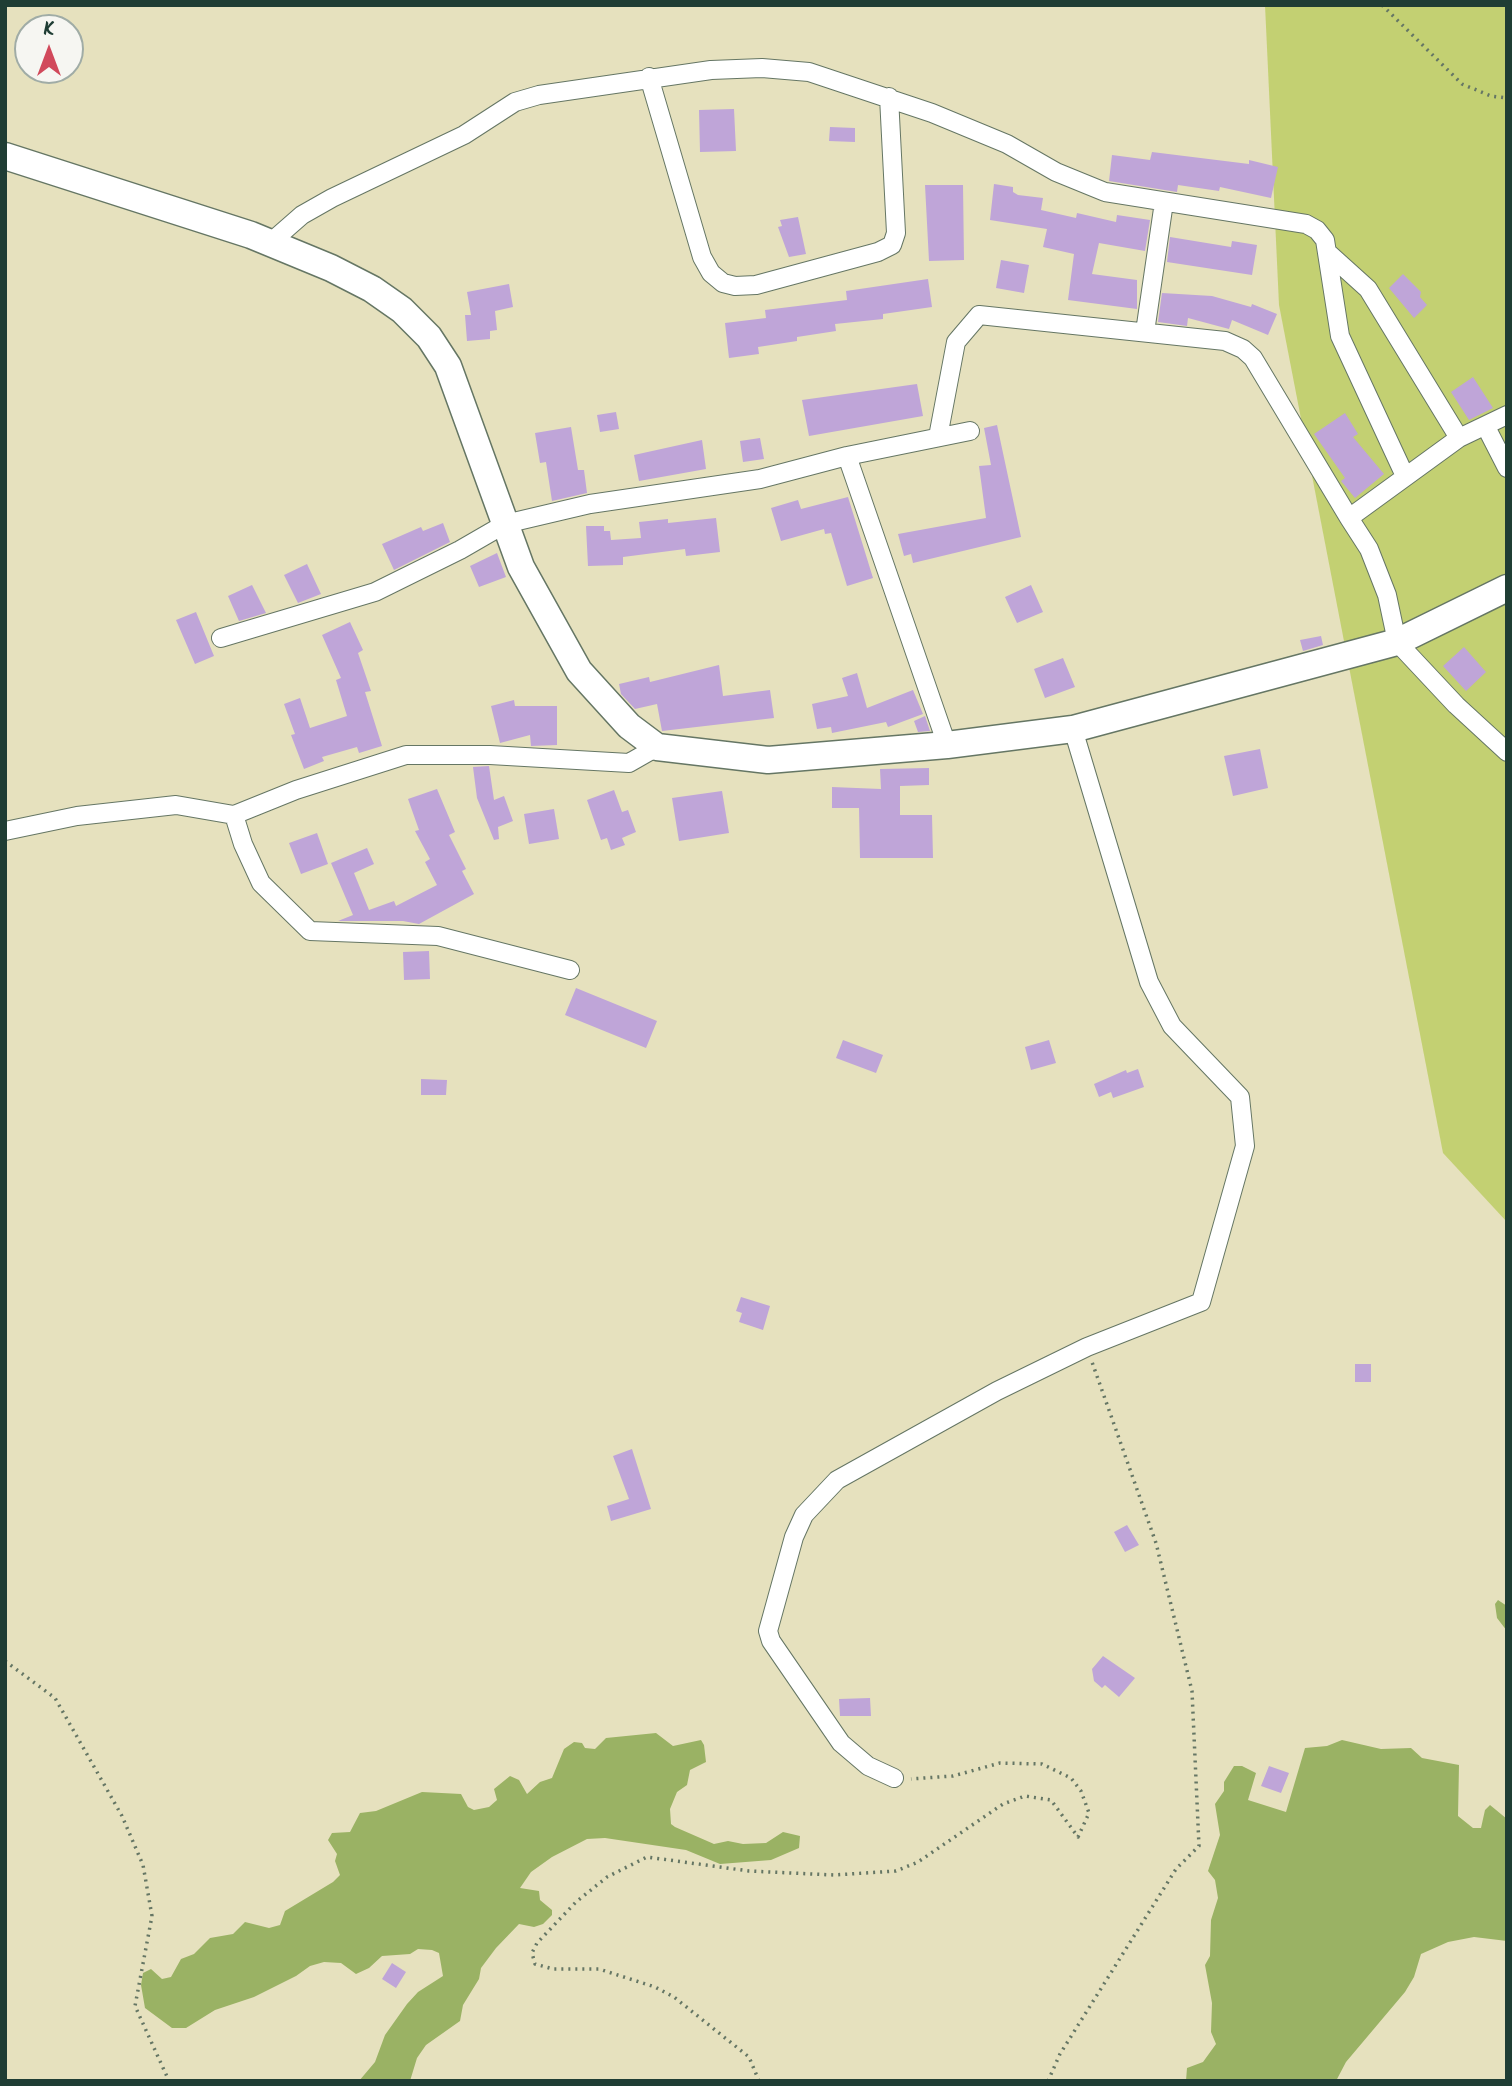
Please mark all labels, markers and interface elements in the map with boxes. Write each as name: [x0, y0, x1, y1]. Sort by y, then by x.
north arrow: [14, 14, 84, 84]
text: K: [43, 15, 55, 45]

